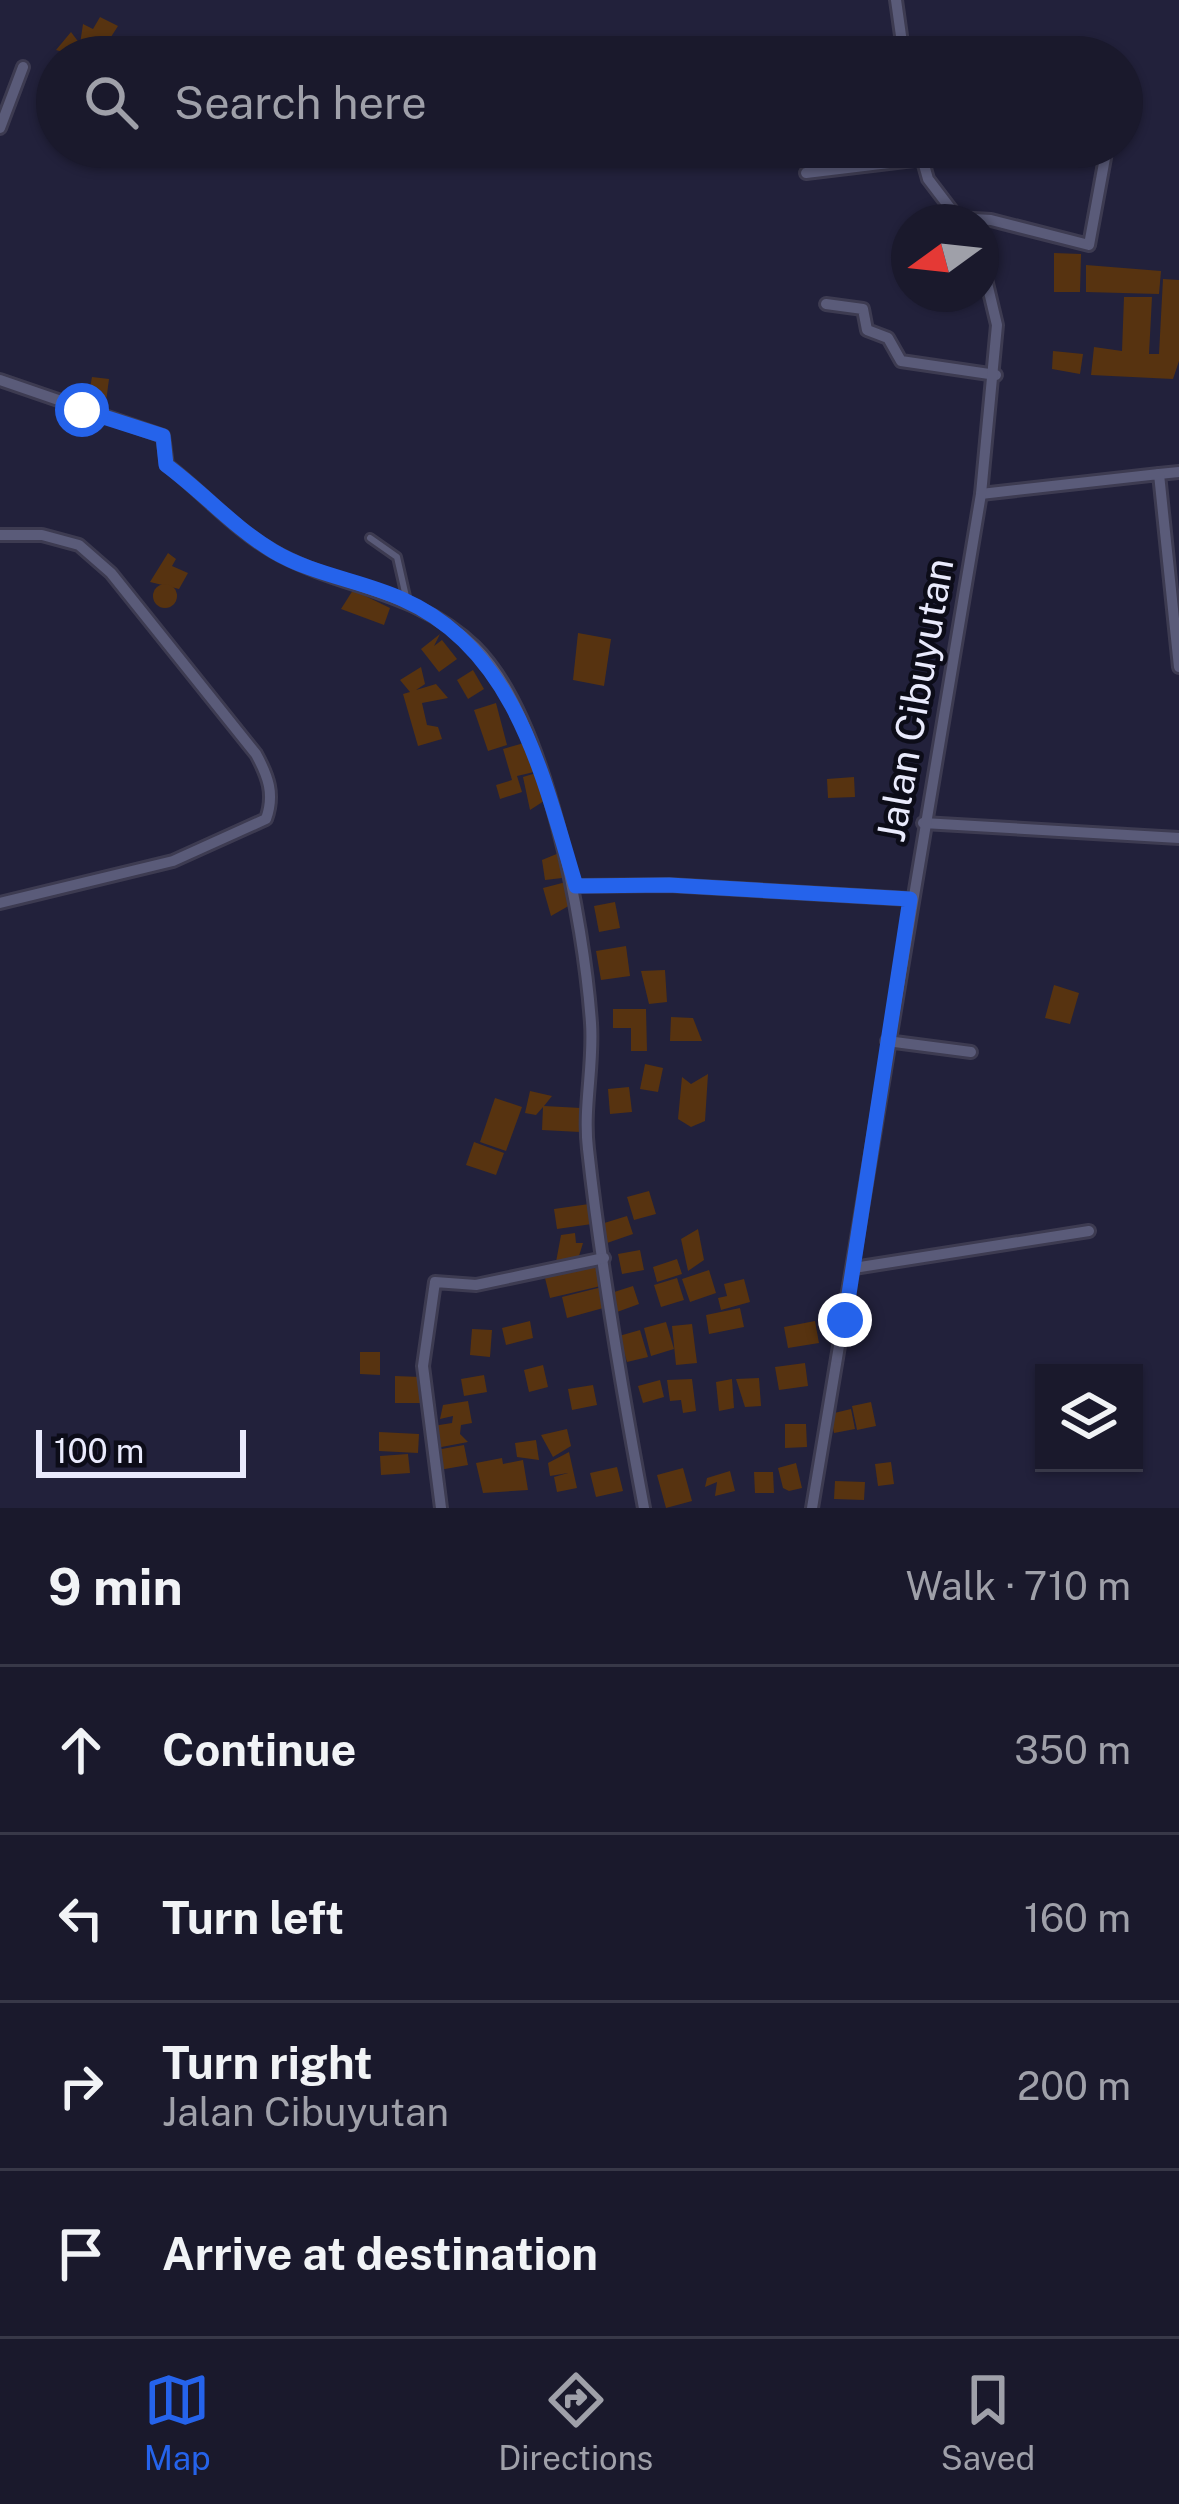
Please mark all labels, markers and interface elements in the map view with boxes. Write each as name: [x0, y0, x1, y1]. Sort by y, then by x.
search box: [36, 36, 1143, 168]
icon: search: [78, 69, 144, 135]
text: Search here: [174, 76, 427, 129]
north arrow: [891, 204, 999, 312]
route start: [55, 383, 109, 437]
street label: Jalan Cibuyutan: [867, 555, 963, 845]
route end: [818, 1293, 872, 1347]
map controls: [1035, 1364, 1143, 1472]
button: layers: [1035, 1364, 1143, 1472]
scale bar: [36, 1424, 246, 1477]
text: 100 m: [54, 1432, 144, 1470]
text: 9 min: [48, 1557, 183, 1616]
text: Walk · 710 m: [906, 1563, 1131, 1609]
icon: ahead: [48, 1717, 114, 1783]
text: Continue: [162, 1723, 356, 1776]
text: 350 m: [1014, 1727, 1131, 1773]
icon: left: [48, 1885, 114, 1951]
text: Turn left: [162, 1891, 344, 1944]
text: 160 m: [1024, 1895, 1131, 1941]
text: Turn right: [162, 2036, 373, 2089]
icon: right: [48, 2053, 114, 2119]
text: 200 m: [1017, 2063, 1131, 2109]
text: Jalan Cibuyutan: [162, 2089, 449, 2135]
icon: arrive: [48, 2221, 114, 2287]
text: Arrive at destination: [162, 2227, 598, 2280]
tab: Map: [144, 2367, 211, 2477]
tab: Directions: [498, 2367, 653, 2477]
tab: Saved: [941, 2367, 1035, 2477]

